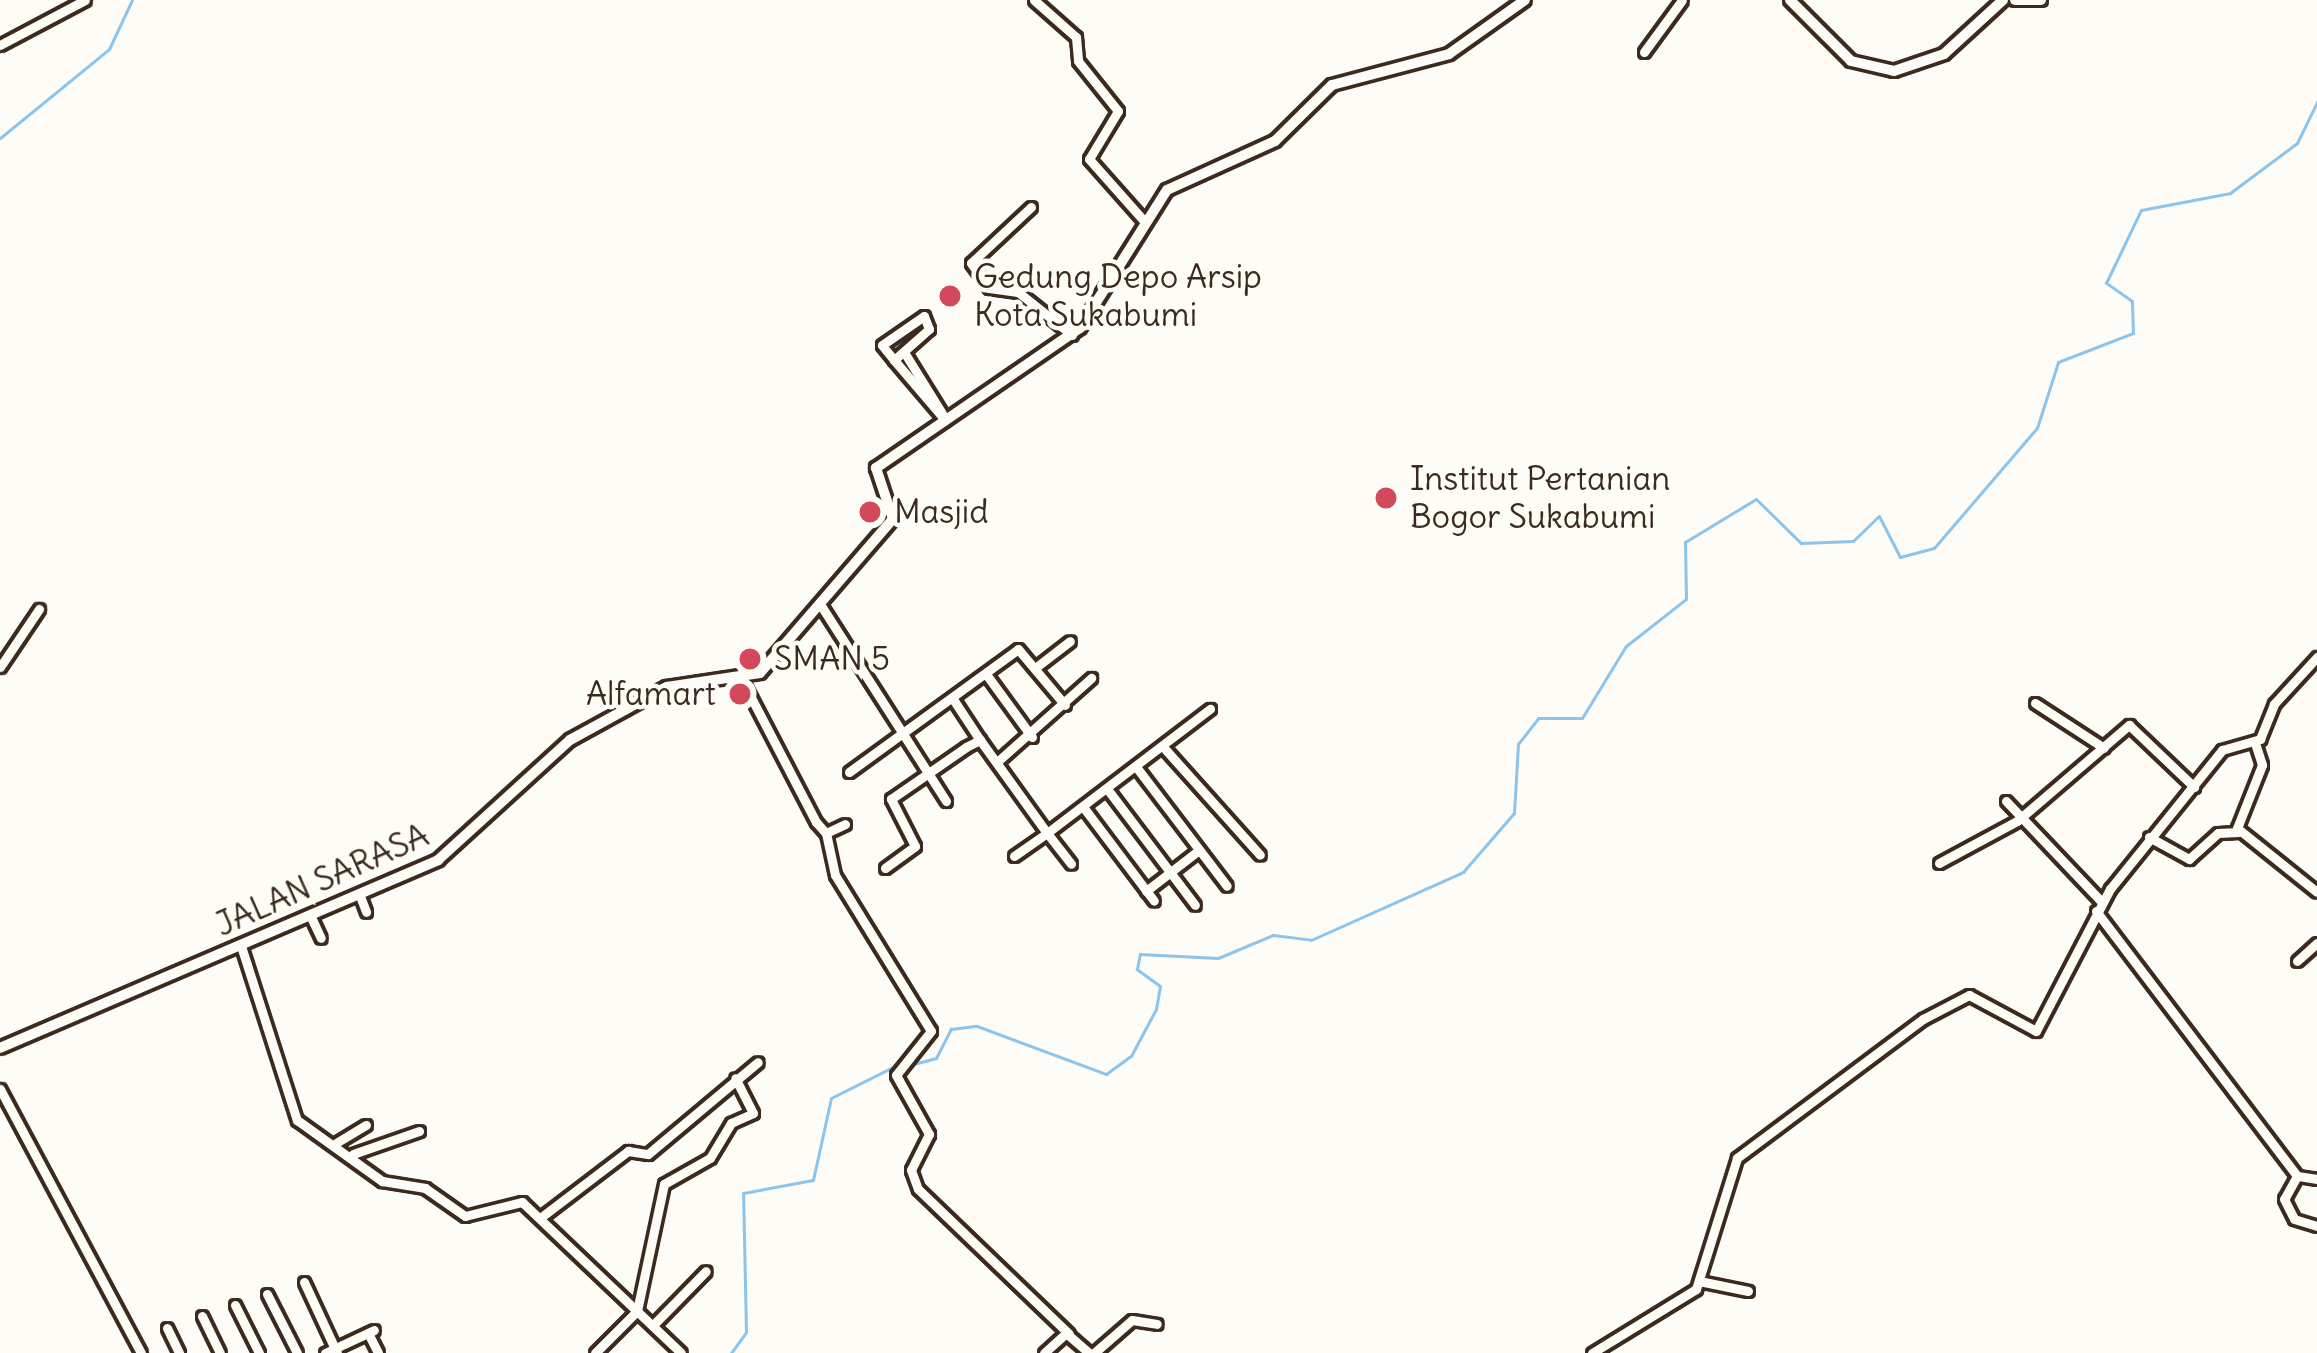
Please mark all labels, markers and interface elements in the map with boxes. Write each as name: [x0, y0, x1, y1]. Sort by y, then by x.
place label: Gedung Depo Arsip Kota Sukabumi: [974, 257, 1262, 335]
marker: Gedung Depo Arsip Kota Sukabumi: [937, 283, 963, 309]
place label: Institut Pertanian Bogor Sukabumi: [1410, 459, 1670, 537]
marker: Institut Pertanian Bogor Sukabumi: [1373, 485, 1399, 511]
place label: Masjid: [894, 492, 989, 532]
marker: Masjid: [857, 499, 883, 525]
place label: SMAN 5: [774, 639, 890, 679]
marker: SMAN 5: [737, 646, 763, 672]
place label: Alfamart: [586, 674, 716, 714]
marker: Alfamart: [727, 681, 753, 707]
street label: JALAN SARASA: [209, 815, 435, 945]

